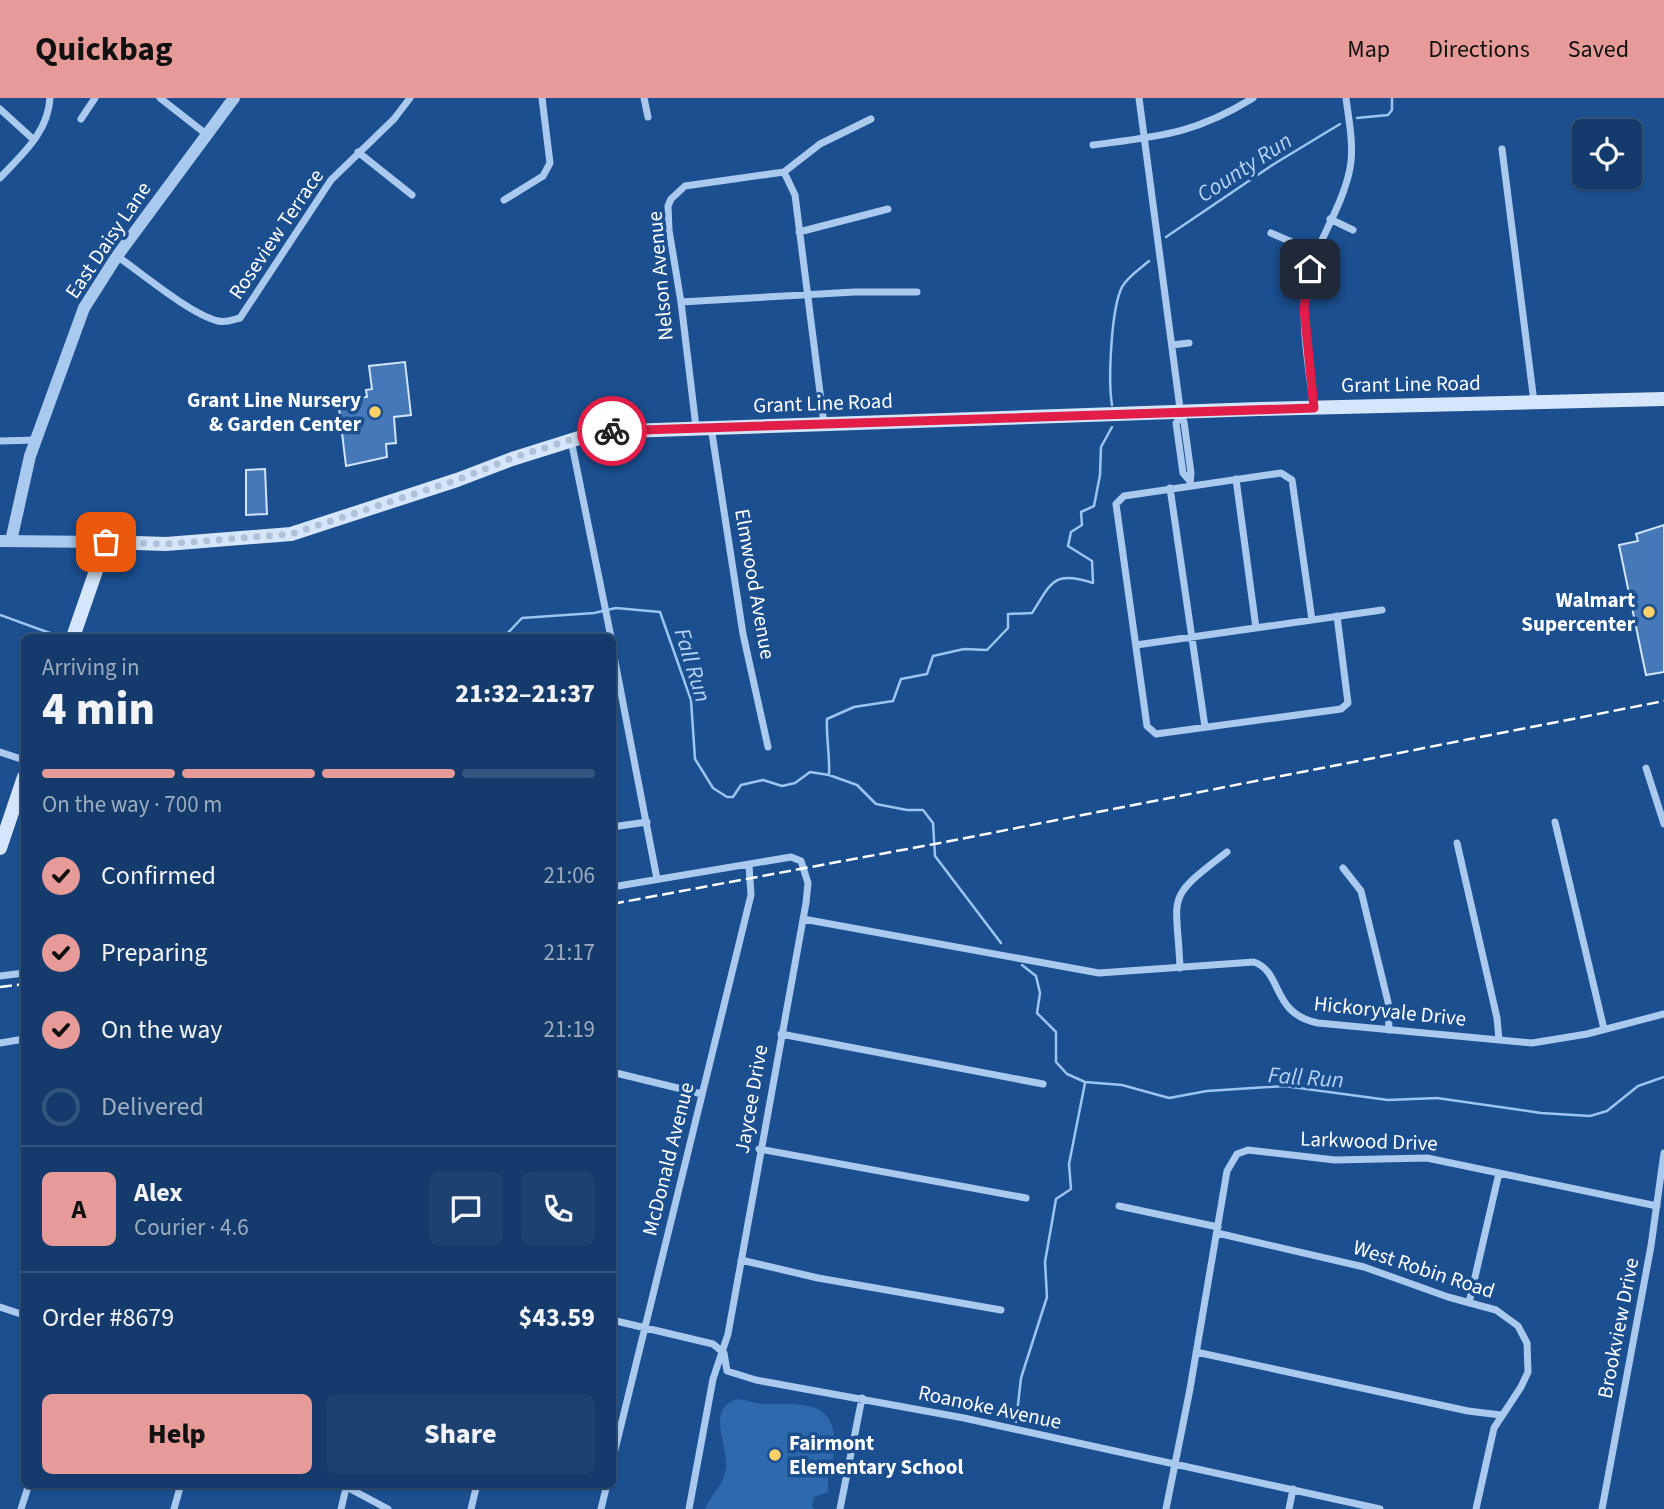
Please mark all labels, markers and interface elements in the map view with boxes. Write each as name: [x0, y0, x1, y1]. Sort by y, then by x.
text: Quickbag: [35, 26, 173, 73]
text: Map: [1347, 32, 1390, 67]
text: Directions: [1428, 32, 1530, 67]
text: Saved: [1568, 32, 1629, 67]
map controls: [1572, 119, 1642, 189]
button: locate: [1572, 119, 1642, 189]
water label: County Run: [1190, 124, 1298, 211]
street label: Roseview Terrace: [221, 163, 331, 305]
street label: East Daisy Lane: [58, 175, 158, 305]
street label: Nelson Avenue: [639, 210, 681, 342]
pin: [1280, 239, 1340, 299]
icon: home: [1291, 250, 1329, 288]
street label: Grant Line Road: [1341, 368, 1481, 400]
place label: Grant Line Nursery & Garden Center: [187, 385, 362, 439]
street label: Grant Line Road: [753, 386, 893, 420]
courier: [577, 396, 647, 466]
marker: Grant Line Nursery & Garden Center: [367, 404, 383, 420]
icon: bike: [593, 412, 631, 450]
street label: Elmwood Avenue: [727, 506, 783, 662]
pin: [76, 512, 136, 572]
icon: bag: [87, 523, 125, 561]
place label: Walmart Supercenter: [1521, 585, 1636, 639]
marker: Walmart Supercenter: [1641, 604, 1657, 620]
water label: Fall Run: [666, 624, 719, 706]
text: Arriving in: [42, 651, 140, 684]
text: 21:32–21:37: [455, 675, 595, 712]
text: 4 min: [42, 677, 155, 742]
text: On the way · 700 m: [42, 788, 222, 821]
icon: check: [42, 857, 80, 895]
text: Confirmed: [101, 857, 216, 894]
text: 21:06: [544, 859, 595, 892]
icon: check: [42, 934, 80, 972]
text: Preparing: [101, 934, 207, 971]
text: 21:17: [544, 936, 595, 969]
street label: Hickoryvale Drive: [1312, 988, 1468, 1034]
icon: check: [42, 1011, 80, 1049]
text: On the way: [101, 1011, 222, 1048]
text: 21:19: [544, 1013, 595, 1046]
street label: Jaycee Drive: [727, 1042, 775, 1156]
water label: Fall Run: [1267, 1058, 1345, 1097]
street label: McDonald Avenue: [634, 1079, 702, 1239]
text: Delivered: [101, 1088, 204, 1125]
street label: Larkwood Drive: [1300, 1124, 1438, 1158]
button: chat: [429, 1172, 503, 1246]
button: phone: [521, 1172, 595, 1246]
text: Alex: [134, 1174, 183, 1211]
text: A: [72, 1191, 86, 1228]
text: Courier · 4.6: [134, 1211, 249, 1244]
street label: West Robin Road: [1349, 1232, 1499, 1306]
street label: Brookview Drive: [1590, 1255, 1646, 1401]
text: Order #8679: [42, 1299, 174, 1336]
text: $43.59: [519, 1299, 595, 1336]
street label: Roanoke Avenue: [916, 1377, 1064, 1437]
button: Help: [42, 1394, 312, 1474]
button: Share: [326, 1394, 595, 1474]
place label: Fairmont Elementary School: [789, 1428, 963, 1482]
marker: Fairmont Elementary School: [767, 1447, 783, 1463]

